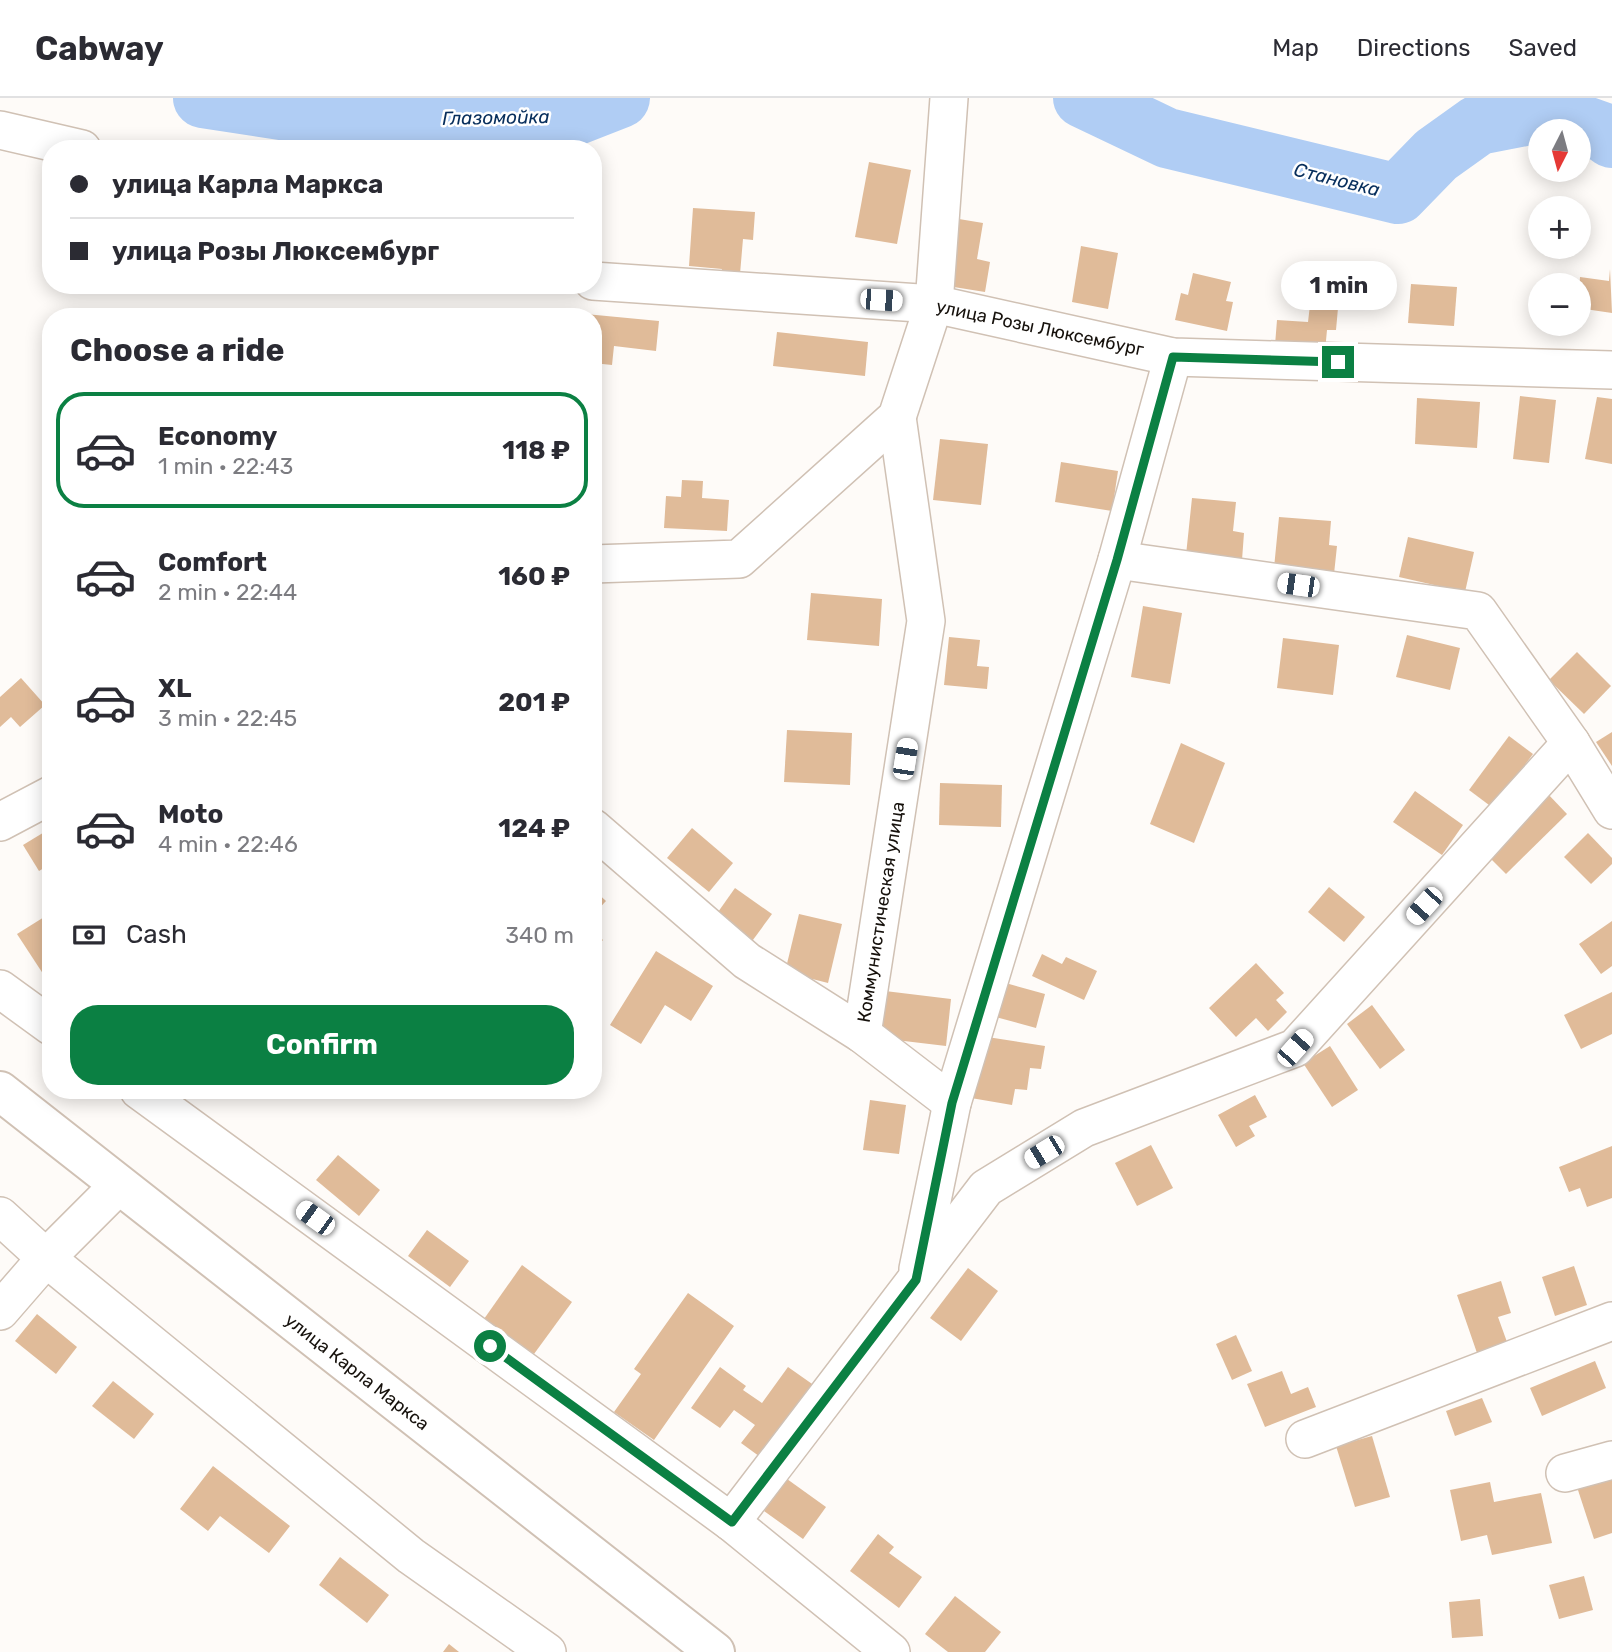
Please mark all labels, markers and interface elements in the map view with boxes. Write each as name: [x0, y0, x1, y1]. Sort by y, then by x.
text: Cabway: [35, 29, 164, 68]
text: Map: [1272, 34, 1319, 62]
text: Directions: [1357, 34, 1470, 62]
text: Saved: [1508, 34, 1577, 62]
water label: Глазомойка: [442, 105, 550, 130]
north arrow: [1528, 119, 1591, 182]
map controls: [1528, 119, 1591, 336]
water label: Становка: [1292, 158, 1382, 201]
text: улица Карла Маркса: [112, 169, 383, 200]
button: +: [1528, 196, 1591, 259]
text: улица Розы Люксембург: [112, 236, 439, 267]
callout: 1 min: [1280, 260, 1396, 310]
text: 1 min: [1310, 271, 1368, 299]
button: −: [1528, 273, 1591, 336]
car: [860, 288, 903, 312]
street label: улица Розы Люксембург: [934, 295, 1146, 361]
text: Choose a ride: [70, 331, 284, 369]
route end: [1322, 346, 1354, 378]
icon: car: [74, 419, 137, 482]
text: Economy: [158, 421, 277, 452]
text: 118 ₽: [502, 435, 570, 466]
text: 1 min · 22:43: [158, 452, 293, 480]
icon: car: [74, 545, 137, 608]
text: Comfort: [158, 547, 267, 578]
text: 160 ₽: [498, 561, 570, 592]
car: [1276, 572, 1321, 598]
text: 2 min · 22:44: [158, 578, 297, 606]
icon: car: [74, 671, 137, 734]
text: XL: [158, 673, 191, 704]
text: 201 ₽: [498, 687, 570, 718]
text: 3 min · 22:45: [158, 704, 297, 732]
car: [892, 737, 919, 781]
icon: car: [74, 797, 137, 860]
text: Moto: [158, 799, 223, 830]
street label: Коммунистическая улица: [853, 800, 909, 1024]
text: 124 ₽: [498, 813, 570, 844]
text: 4 min · 22:46: [158, 830, 298, 858]
car: [1403, 883, 1446, 929]
icon: cash: [70, 916, 108, 954]
text: Cash: [126, 919, 187, 950]
text: 340 m: [505, 921, 574, 949]
button: Confirm: [70, 1005, 574, 1085]
car: [1274, 1025, 1317, 1071]
car: [1021, 1132, 1068, 1172]
car: [292, 1197, 339, 1239]
street label: улица Карла Маркса: [280, 1309, 434, 1435]
route start: [474, 1330, 506, 1362]

